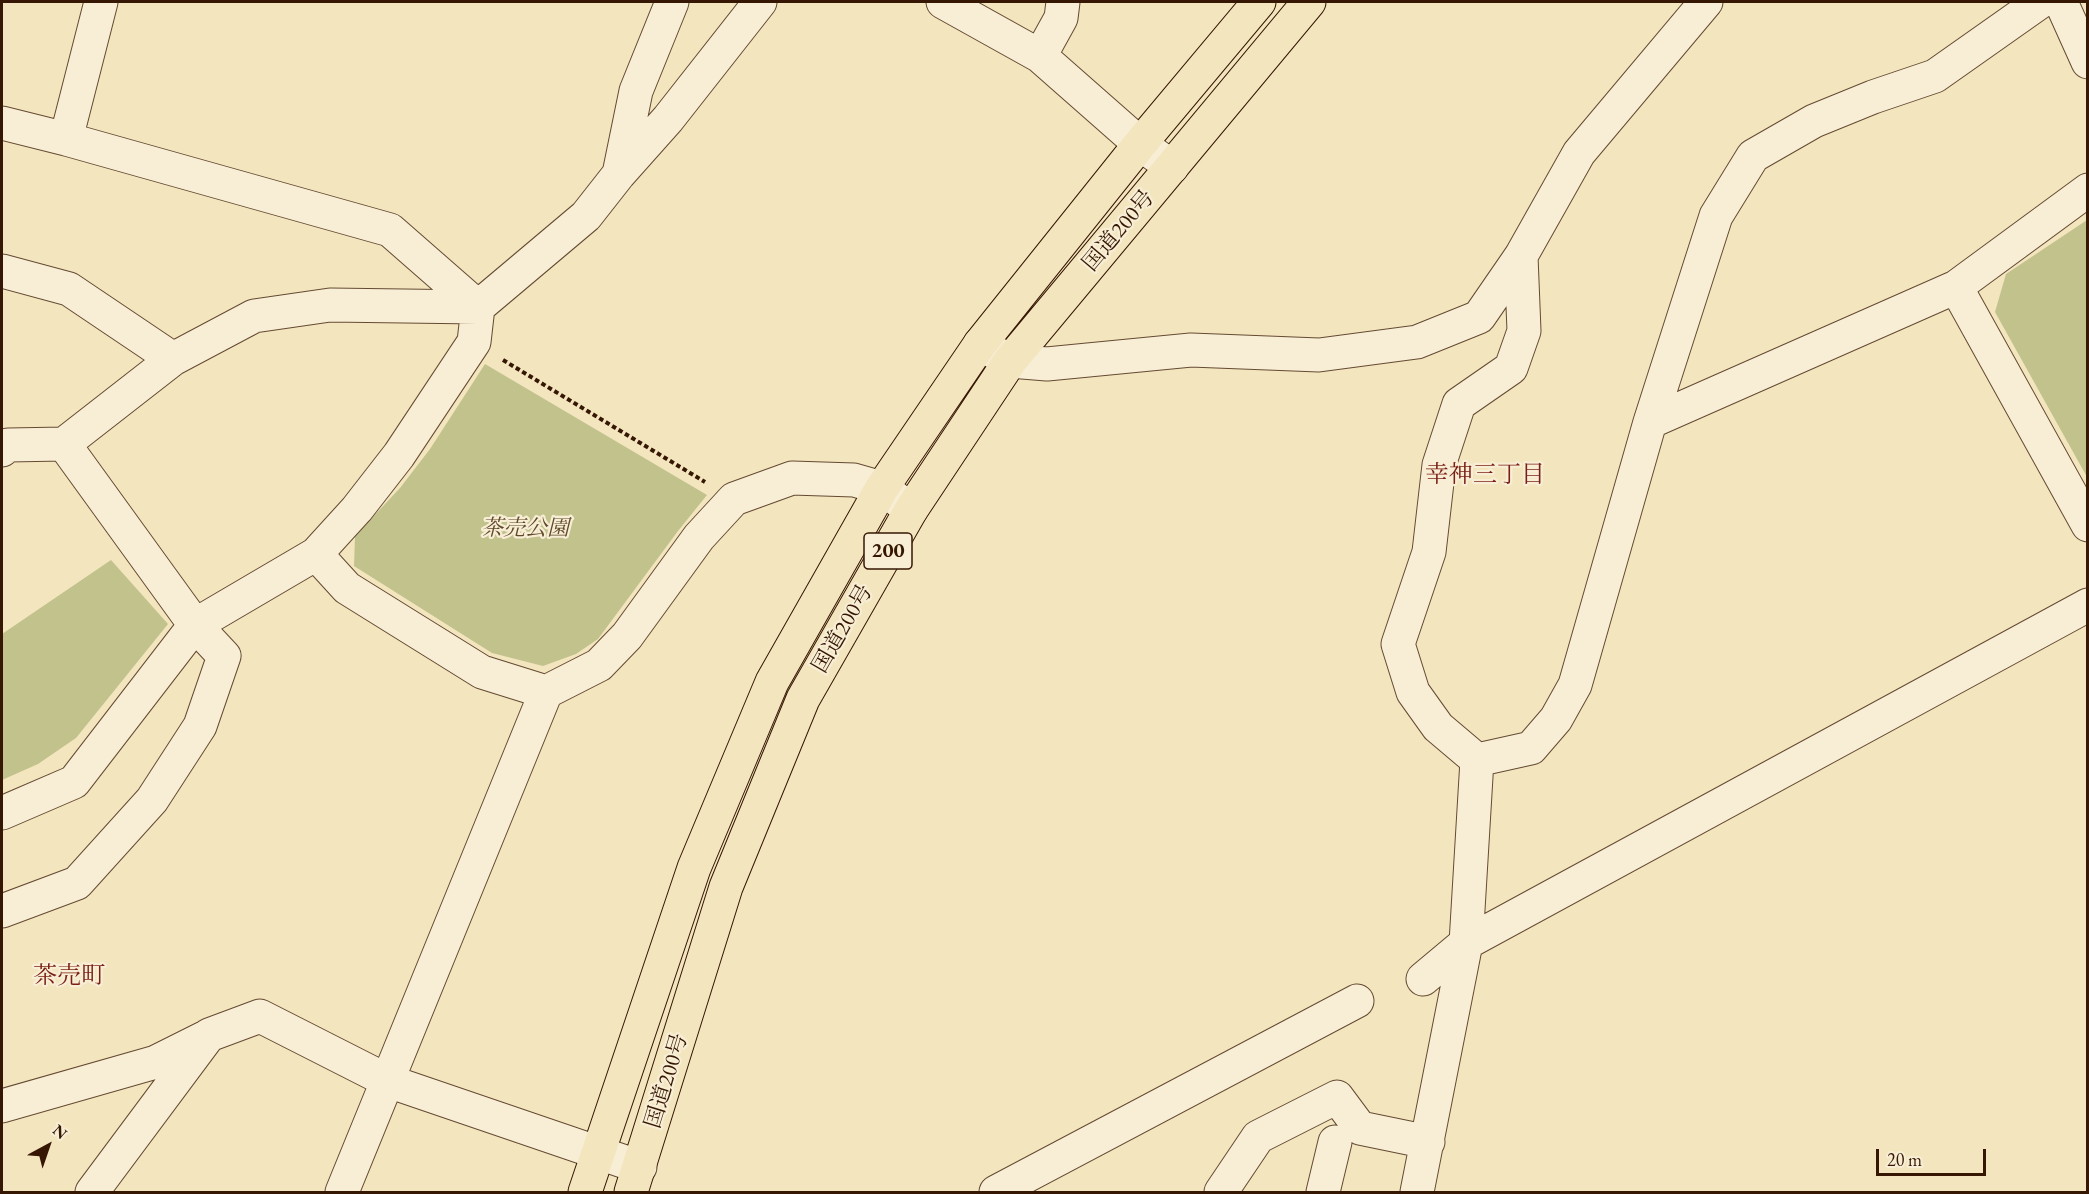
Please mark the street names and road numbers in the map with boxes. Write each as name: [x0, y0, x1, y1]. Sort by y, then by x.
street label: 国道200号: [1077, 185, 1161, 277]
road number: 200: [864, 533, 912, 569]
street label: 国道200号: [807, 580, 879, 678]
street label: 国道200号: [640, 1030, 694, 1132]

